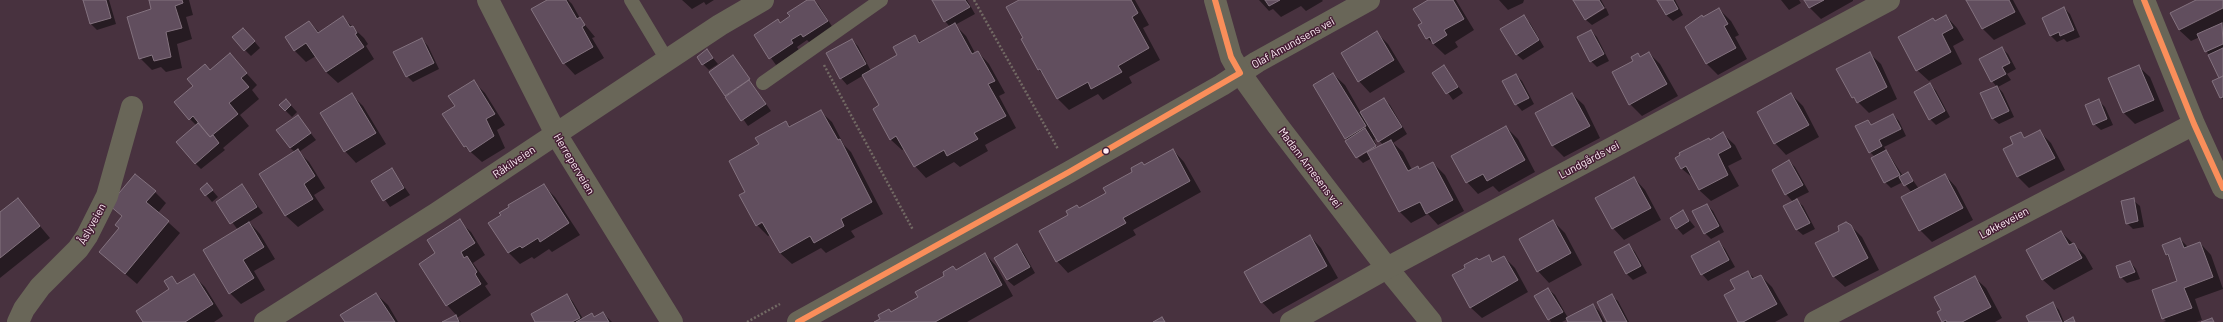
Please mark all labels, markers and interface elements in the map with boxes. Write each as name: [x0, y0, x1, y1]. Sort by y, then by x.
street label: Olaf Amundsens vei: [1249, 15, 1337, 71]
street label: Madam Arnesens vei: [1276, 125, 1344, 211]
street label: Herreperveien: [551, 131, 597, 197]
street label: Lundgårds vei: [1556, 139, 1622, 181]
street label: Råkilveien: [490, 143, 538, 181]
unlabelled marker: [1101, 146, 1111, 156]
street label: Åslyveien: [75, 201, 109, 247]
street label: Løkkeveien: [1977, 204, 2031, 242]

